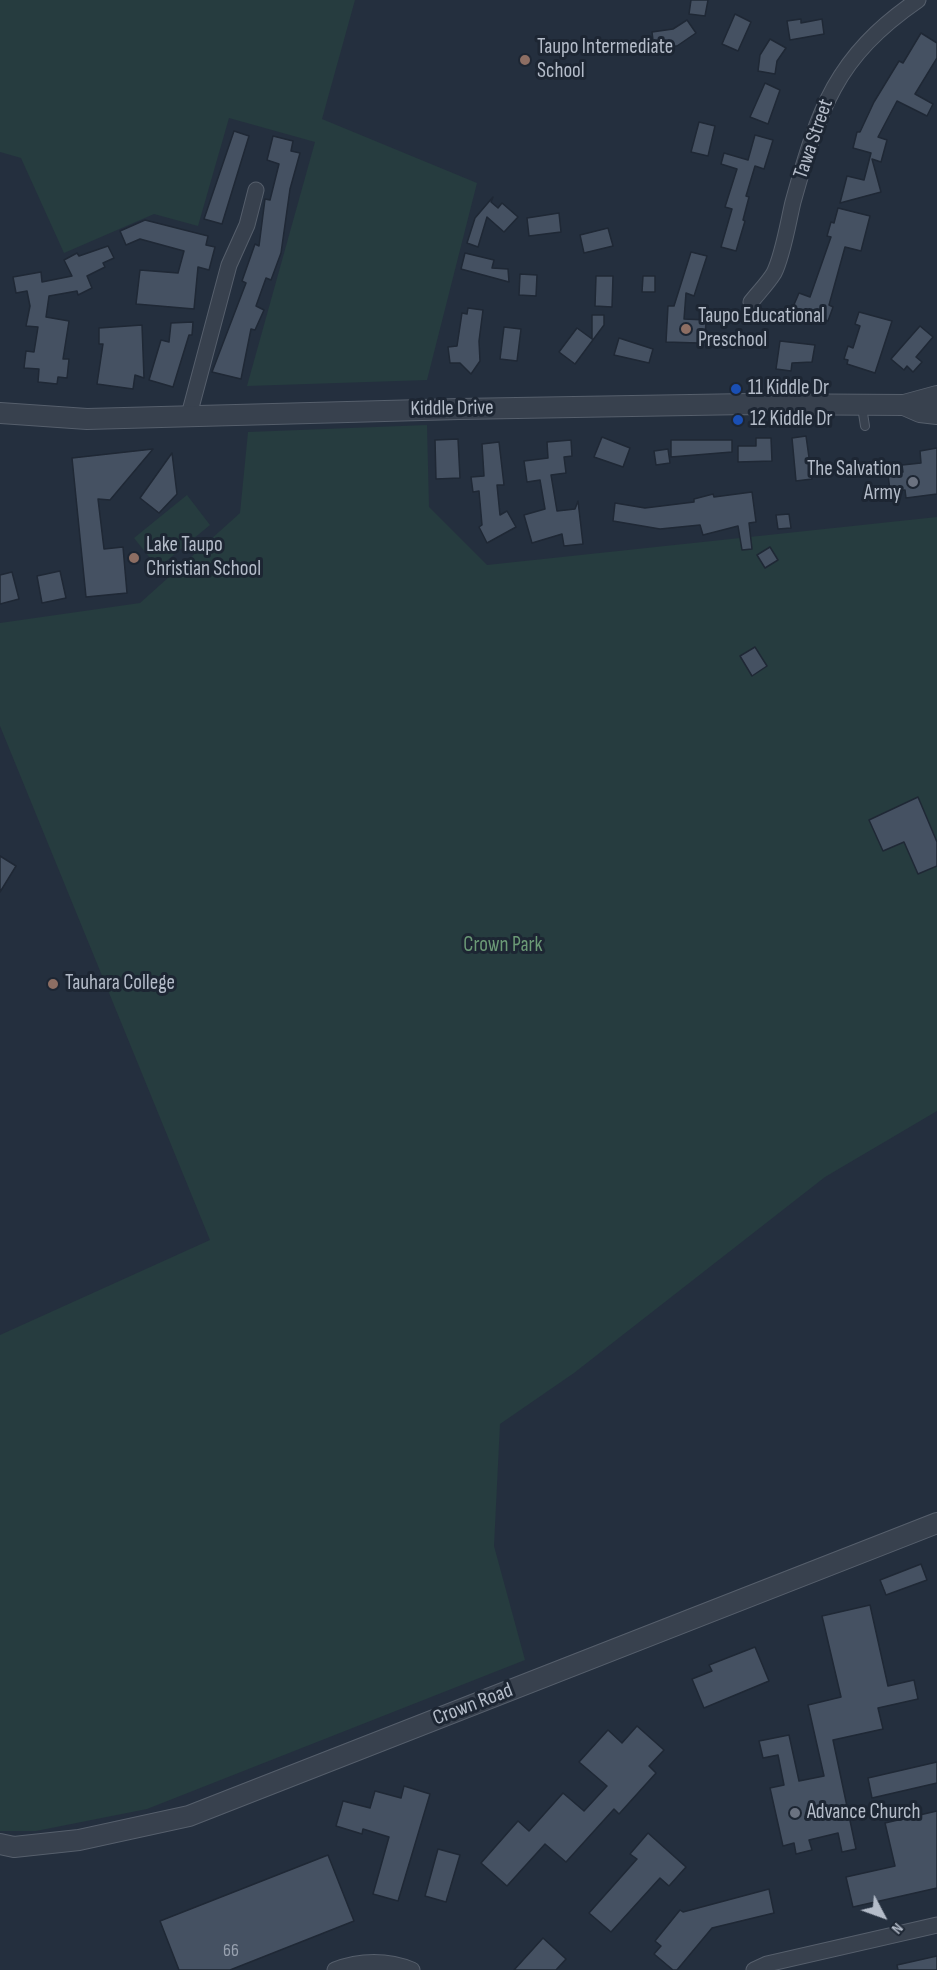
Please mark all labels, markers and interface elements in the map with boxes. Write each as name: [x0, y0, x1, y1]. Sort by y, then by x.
place label: Taupo Intermediate School: [537, 35, 673, 85]
marker: Taupo Intermediate School: [518, 53, 532, 67]
street label: Tawa Street: [789, 96, 839, 182]
place label: Taupo Educational Preschool: [698, 304, 825, 354]
marker: Taupo Educational Preschool: [679, 322, 693, 336]
place label: 11 Kiddle Dr: [748, 376, 829, 402]
marker: 11 Kiddle Dr: [729, 382, 743, 396]
street label: Kiddle Drive: [410, 396, 494, 422]
place label: 12 Kiddle Dr: [750, 407, 833, 433]
marker: 12 Kiddle Dr: [731, 413, 745, 427]
place label: The Salvation Army: [807, 457, 901, 507]
marker: The Salvation Army: [906, 475, 920, 489]
place label: Lake Taupo Christian School: [146, 533, 261, 583]
marker: Lake Taupo Christian School: [127, 551, 141, 565]
park label: Crown Park: [463, 933, 543, 959]
place label: Tauhara College: [65, 971, 175, 997]
marker: Tauhara College: [46, 977, 60, 991]
street label: Crown Road: [429, 1678, 517, 1732]
place label: Advance Church: [807, 1800, 920, 1826]
marker: Advance Church: [788, 1806, 802, 1820]
north arrow: [853, 1886, 913, 1946]
text: N: [887, 1919, 907, 1938]
house number: 66: [223, 1940, 239, 1962]

